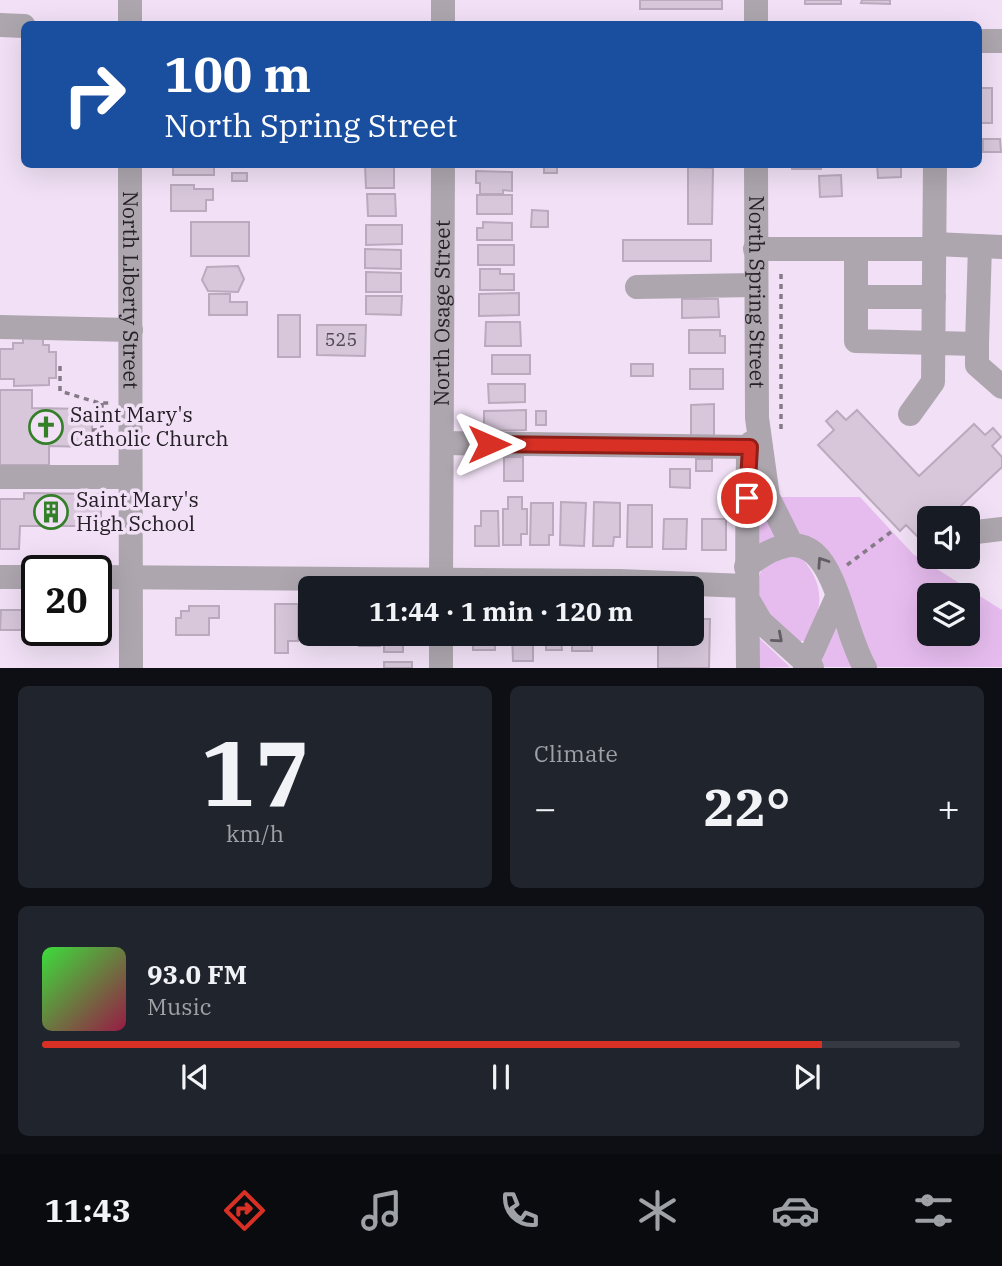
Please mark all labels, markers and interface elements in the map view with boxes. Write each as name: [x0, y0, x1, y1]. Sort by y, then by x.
text: 100 m: [164, 42, 311, 105]
icon: right: [49, 49, 140, 140]
text: North Spring Street: [164, 104, 458, 146]
street label: North Liberty Street: [117, 191, 145, 389]
street label: North Spring Street: [743, 196, 772, 388]
street label: North Osage Street: [427, 220, 456, 406]
house number: 525: [325, 328, 357, 351]
place label: Saint Mary's Catholic Church: [70, 400, 229, 452]
position arrow: [452, 407, 526, 481]
church icon: Saint Mary's Catholic Church: [27, 408, 65, 446]
pin: [717, 468, 777, 528]
icon: arrive: [728, 479, 766, 517]
place label: Saint Mary's High School: [76, 485, 199, 537]
building icon: Saint Mary's High School: [32, 493, 70, 531]
map controls: [917, 506, 980, 646]
button: sound: [917, 506, 980, 569]
speed limit sign: 20: [21, 555, 112, 646]
one-way arrow: [818, 557, 831, 570]
button: layers: [917, 583, 980, 646]
text: 11:44 · 1 min · 120 m: [369, 594, 633, 628]
one-way arrow: [770, 630, 783, 642]
text: 17: [200, 713, 310, 831]
text: Climate: [534, 738, 618, 768]
text: 22°: [704, 773, 790, 840]
text: −: [534, 783, 557, 832]
text: +: [937, 783, 960, 832]
text: km/h: [226, 818, 284, 848]
text: 93.0 FM: [147, 957, 247, 991]
text: Music: [147, 991, 212, 1021]
icon: previous: [176, 1058, 214, 1096]
icon: pause: [482, 1058, 520, 1096]
icon: next: [788, 1058, 826, 1096]
icon: directions: [220, 1186, 269, 1235]
icon: music: [357, 1186, 406, 1235]
icon: phone: [495, 1186, 544, 1235]
icon: climate: [633, 1186, 682, 1235]
icon: car: [771, 1186, 820, 1235]
icon: filters: [909, 1186, 958, 1235]
text: 11:43: [44, 1189, 131, 1231]

